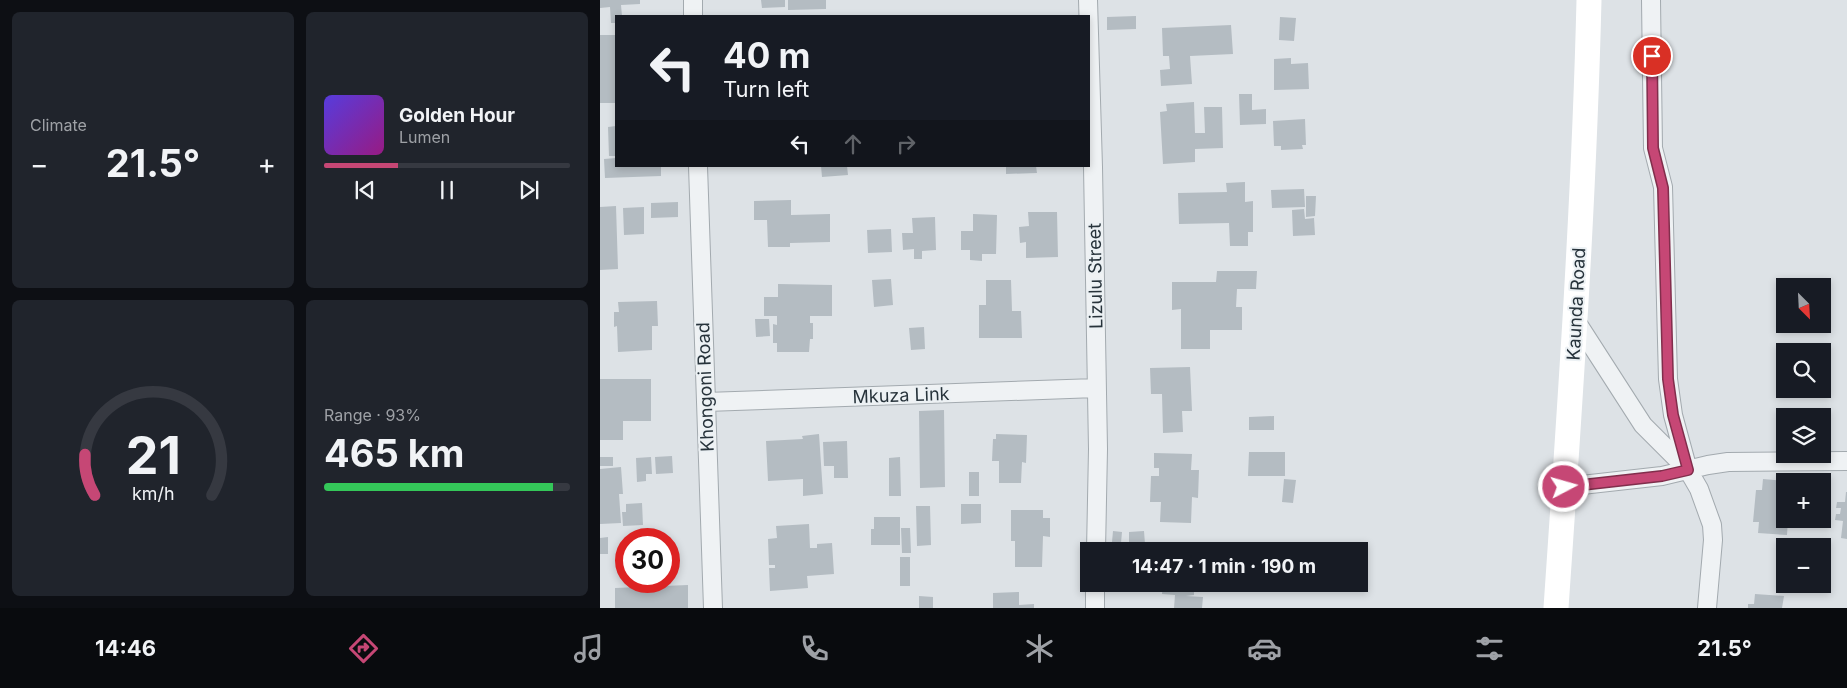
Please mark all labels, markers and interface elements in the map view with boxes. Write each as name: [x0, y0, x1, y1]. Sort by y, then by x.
text: 40 m: [723, 34, 811, 76]
icon: left: [640, 35, 705, 100]
pin: [1631, 35, 1673, 77]
icon: arrive: [1638, 42, 1666, 70]
text: Turn left: [723, 76, 809, 102]
text: Golden Hour: [399, 104, 515, 127]
text: Climate: [30, 115, 87, 135]
text: Lumen: [399, 127, 450, 147]
icon: left: [786, 130, 814, 158]
icon: ahead: [839, 130, 867, 158]
icon: right: [892, 130, 920, 158]
text: 21.5°: [106, 140, 200, 186]
text: −: [30, 147, 49, 181]
text: +: [257, 147, 276, 181]
icon: previous: [351, 176, 379, 204]
icon: pause: [433, 176, 461, 204]
icon: next: [515, 176, 543, 204]
street label: Lizulu Street: [1084, 223, 1106, 329]
street label: Kaunda Road: [1563, 247, 1589, 361]
north arrow: [1776, 278, 1831, 332]
map controls: [1776, 278, 1831, 593]
street label: Khongoni Road: [692, 322, 718, 452]
button: search: [1776, 343, 1831, 398]
street label: Mkuza Link: [852, 383, 950, 407]
text: Range · 93%: [324, 405, 421, 425]
button: layers: [1776, 408, 1831, 463]
text: 21: [125, 424, 181, 487]
text: 465 km: [324, 430, 464, 476]
position arrow: [1537, 460, 1589, 512]
button: +: [1776, 473, 1831, 528]
text: km/h: [132, 483, 174, 504]
speed limit sign: 30: [615, 528, 680, 593]
button: −: [1776, 538, 1831, 593]
text: 14:47 · 1 min · 190 m: [1132, 555, 1316, 578]
icon: directions: [346, 631, 381, 666]
icon: music: [571, 631, 606, 666]
icon: phone: [797, 631, 832, 666]
icon: climate: [1022, 631, 1057, 666]
icon: car: [1247, 631, 1282, 666]
icon: filters: [1472, 631, 1507, 666]
text: 14:46: [95, 635, 156, 661]
text: 21.5°: [1697, 635, 1752, 661]

